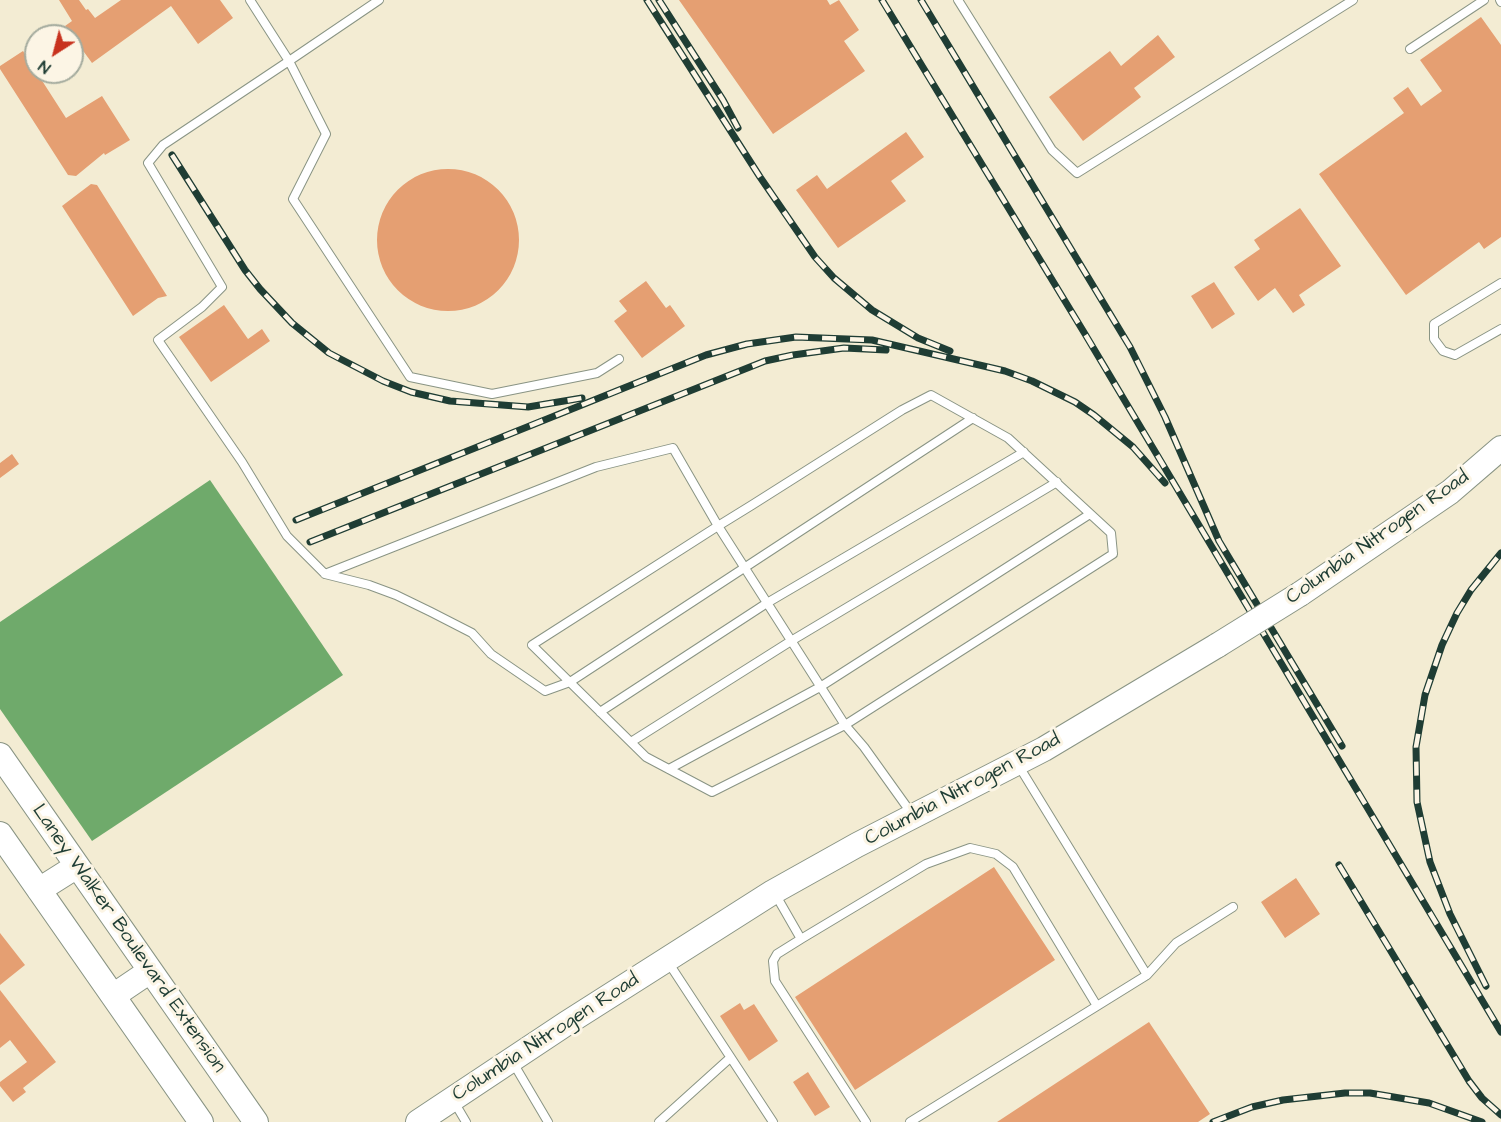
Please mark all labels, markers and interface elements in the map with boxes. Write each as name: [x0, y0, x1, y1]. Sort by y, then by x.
north arrow: [24, 24, 84, 84]
text: N: [34, 55, 55, 79]
street label: Columbia Nitrogen Road: [1282, 466, 1474, 610]
street label: Columbia Nitrogen Road: [861, 728, 1065, 852]
street label: Laney Walker Boulevard Extension: [26, 800, 230, 1078]
street label: Columbia Nitrogen Road: [448, 969, 644, 1107]

